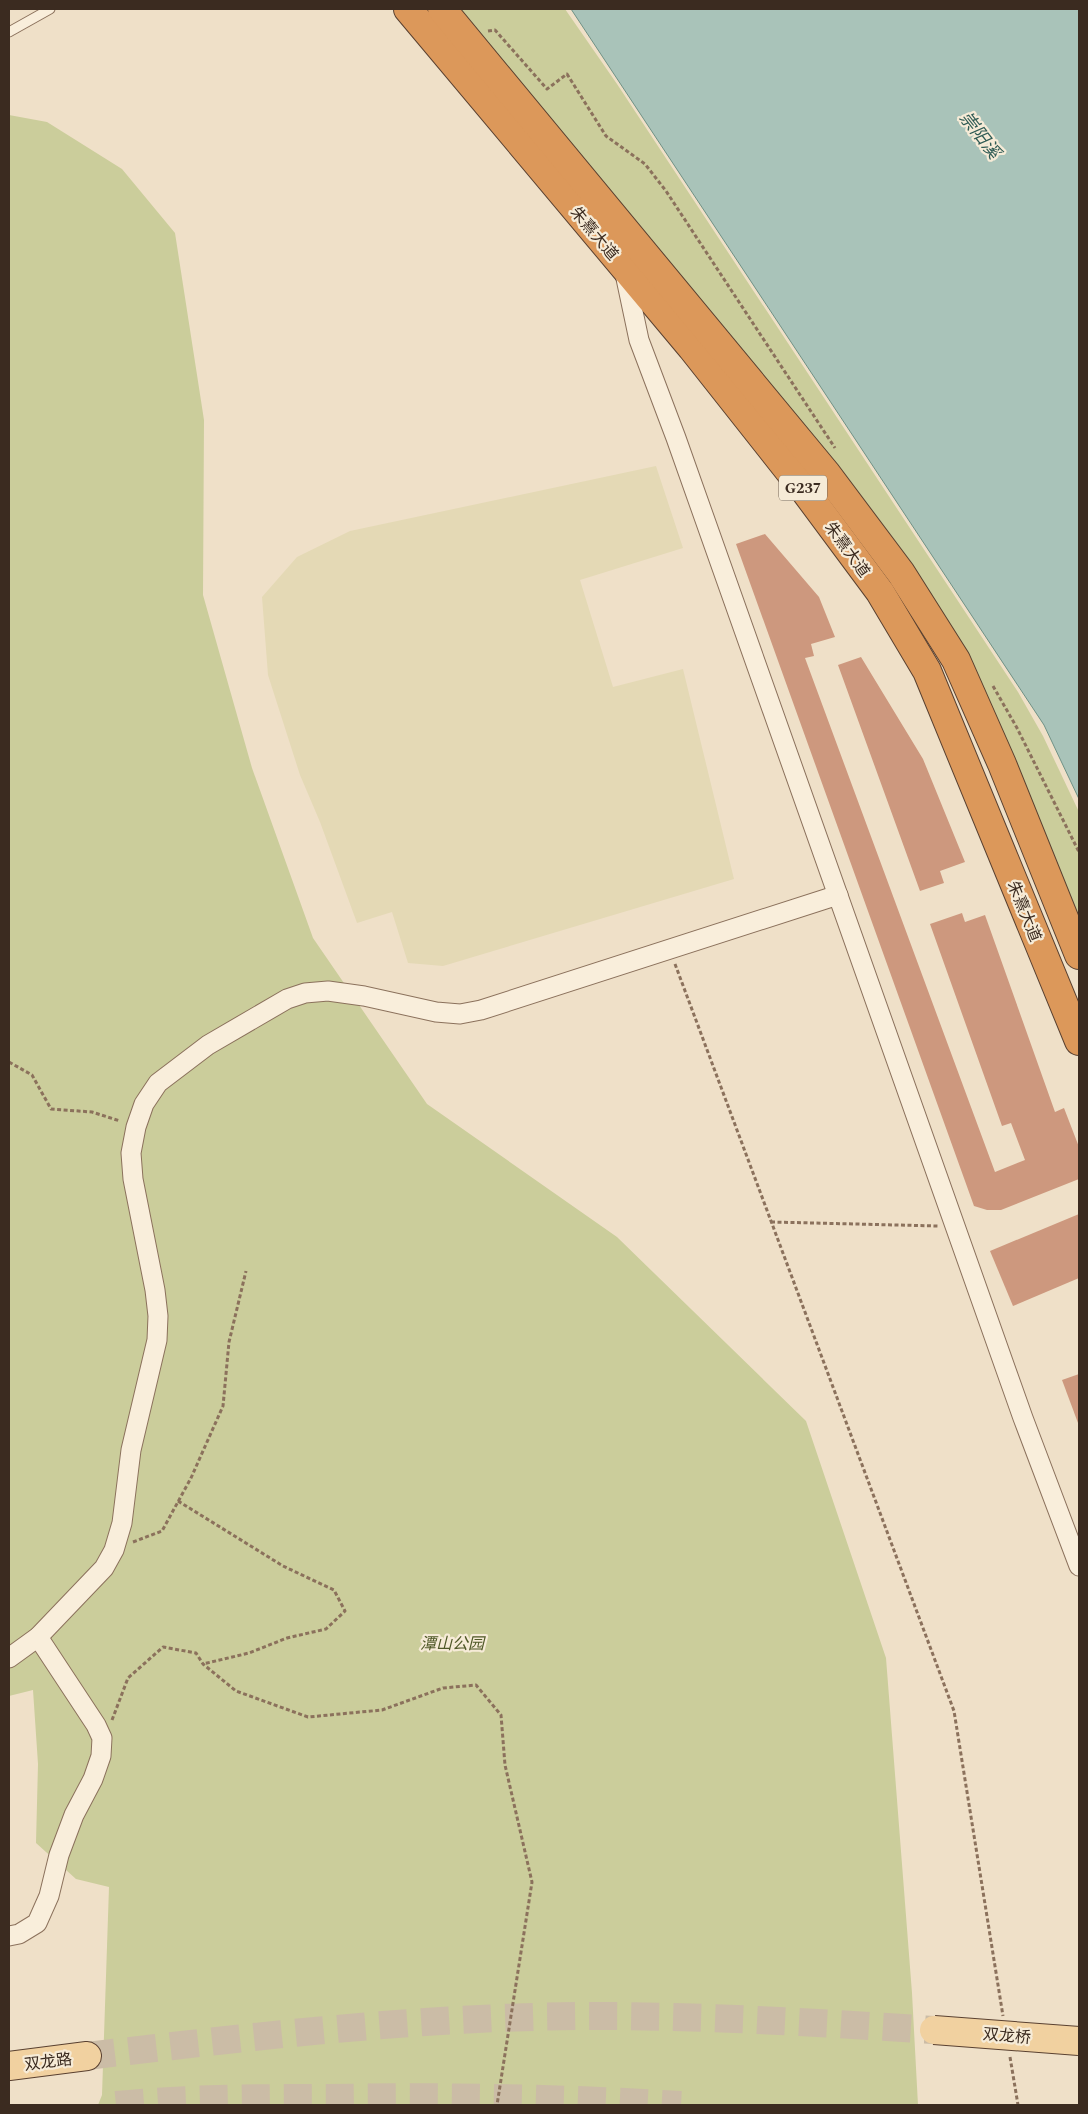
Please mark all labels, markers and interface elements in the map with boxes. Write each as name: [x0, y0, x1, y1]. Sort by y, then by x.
water label: 崇阳溪: [952, 106, 1008, 166]
street label: 朱熹大道: [564, 201, 624, 266]
road number: G237: [779, 476, 827, 500]
street label: 朱熹大道: [819, 517, 876, 583]
street label: 朱熹大道: [1001, 877, 1047, 946]
park label: 潭山公园: [420, 1632, 486, 1656]
street label: 双龙桥: [982, 2022, 1032, 2050]
street label: 双龙路: [23, 2047, 73, 2077]

